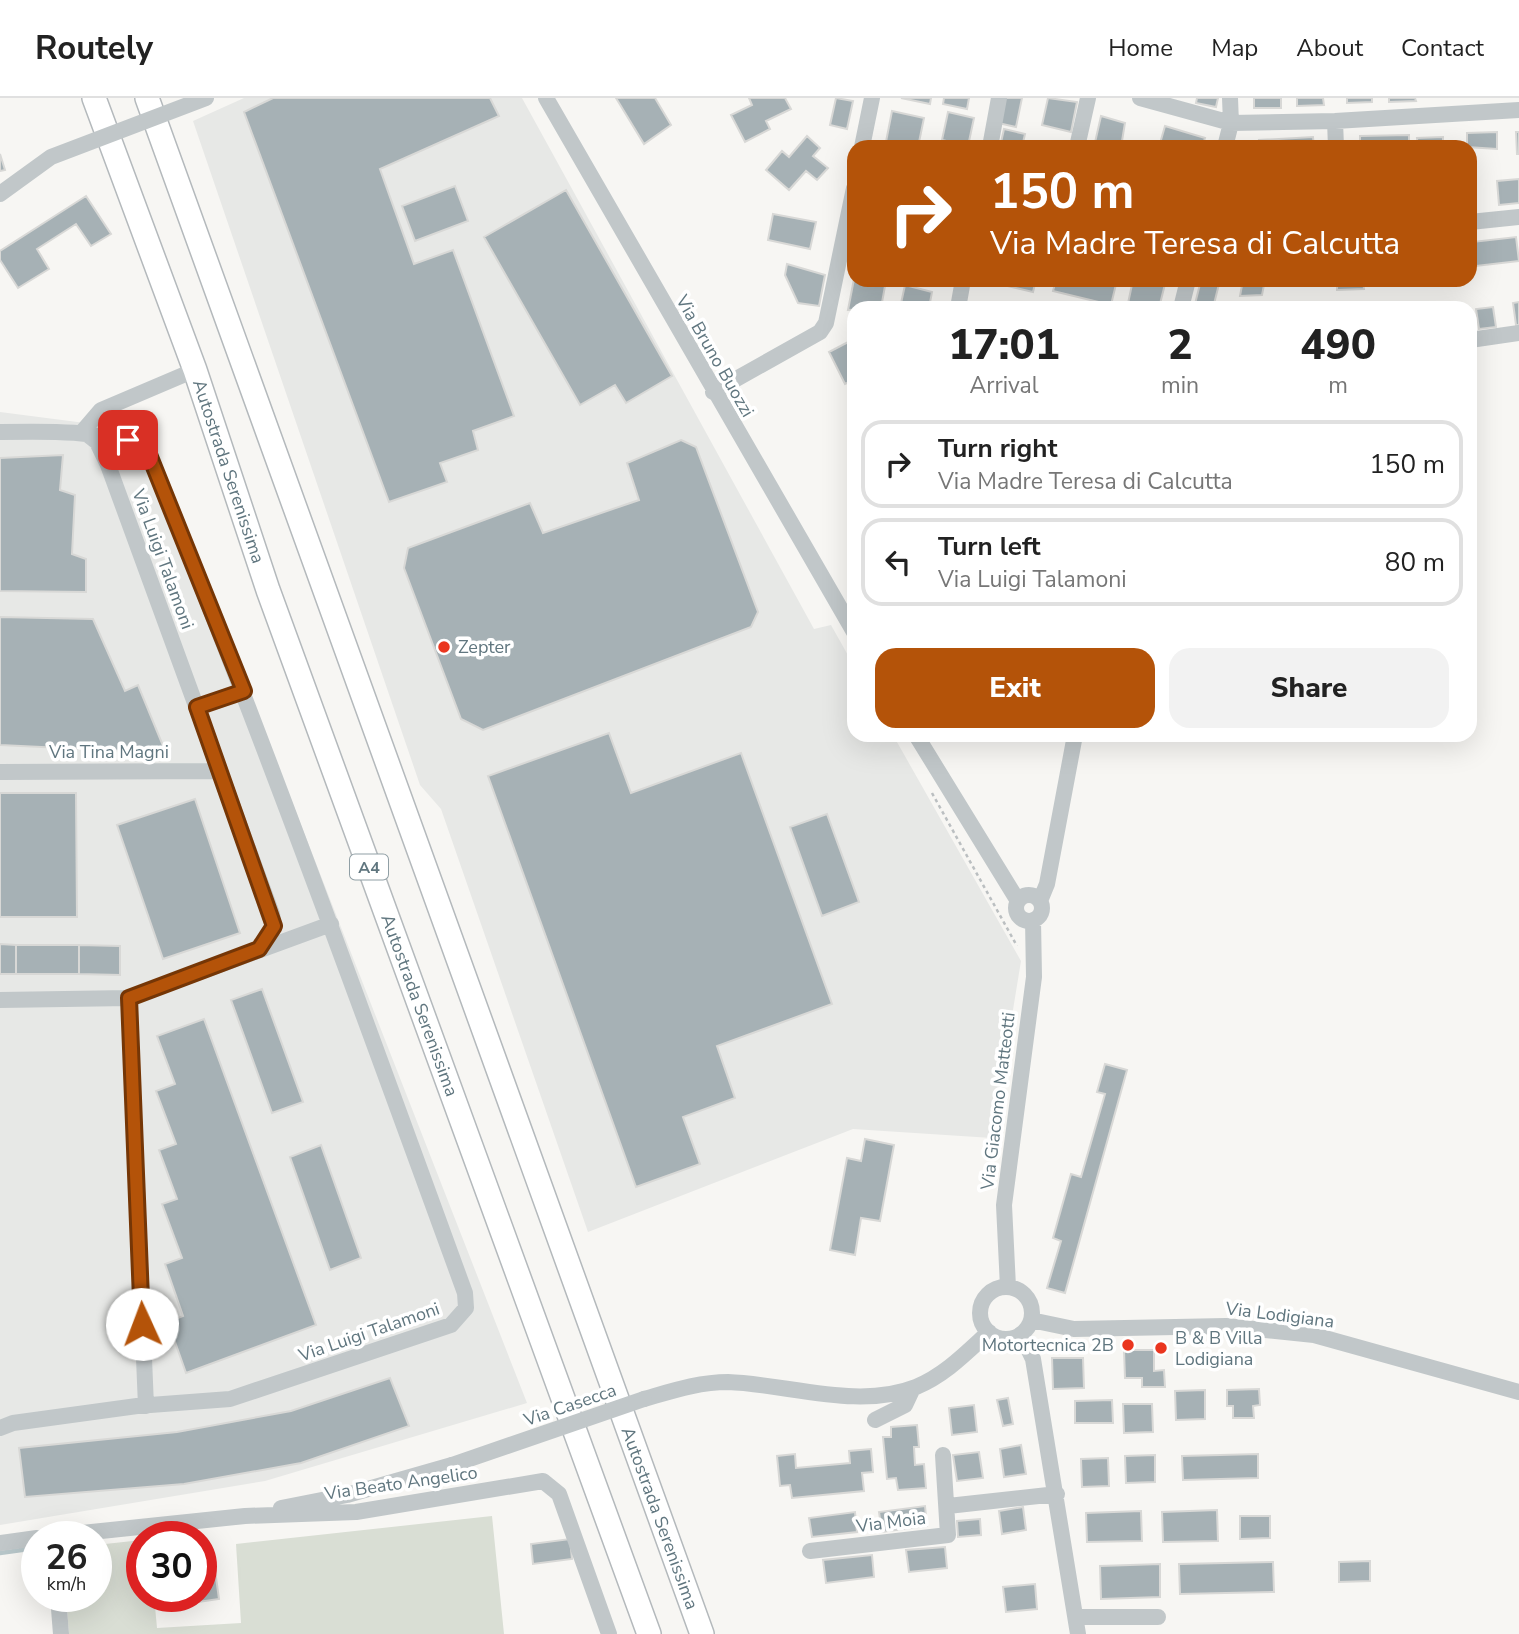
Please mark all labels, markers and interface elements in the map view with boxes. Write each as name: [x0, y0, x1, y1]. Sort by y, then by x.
text: Routely: [35, 26, 153, 71]
text: Home: [1108, 32, 1173, 64]
text: Map: [1211, 32, 1258, 64]
text: About: [1296, 32, 1363, 64]
text: Contact: [1401, 32, 1484, 64]
text: 150 m: [990, 158, 1134, 225]
icon: right: [875, 168, 966, 259]
text: Via Madre Teresa di Calcutta: [990, 222, 1400, 265]
street label: Via Bruno Buozzi: [670, 290, 760, 421]
text: 17:01: [948, 317, 1060, 374]
text: 2: [1167, 317, 1193, 374]
text: 490: [1300, 317, 1376, 374]
text: Arrival: [969, 370, 1039, 401]
text: min: [1161, 370, 1199, 401]
text: m: [1328, 370, 1348, 401]
street label: Autostrada Serenissima: [187, 376, 270, 567]
pin: [98, 410, 158, 470]
icon: arrive: [109, 421, 147, 459]
text: Turn right: [938, 431, 1057, 466]
icon: right: [879, 445, 917, 483]
text: 150 m: [1369, 447, 1445, 482]
text: Via Madre Teresa di Calcutta: [938, 466, 1233, 497]
street label: Via Luigi Talamoni: [126, 485, 200, 632]
text: Turn left: [938, 529, 1041, 564]
icon: left: [879, 543, 917, 581]
text: 80 m: [1385, 545, 1445, 580]
text: Via Luigi Talamoni: [938, 564, 1127, 595]
place label: Zepter: [458, 635, 511, 659]
marker: Zepter: [436, 639, 452, 655]
button: Exit: [875, 648, 1155, 728]
button: Share: [1169, 648, 1449, 728]
street label: Via Tina Magni: [48, 740, 169, 764]
road number: A4: [350, 854, 388, 880]
street label: Autostrada Serenissima: [375, 911, 464, 1100]
street label: Via Giacomo Matteotti: [975, 1011, 1021, 1192]
position arrow: [105, 1287, 179, 1361]
street label: Via Lodigiana: [1223, 1296, 1336, 1334]
street label: Via Luigi Talamoni: [294, 1297, 443, 1368]
place label: B & B Villa Lodigiana: [1175, 1326, 1262, 1371]
place label: Motortecnica 2B: [982, 1333, 1114, 1357]
marker: Motortecnica 2B: [1120, 1337, 1136, 1353]
marker: B & B Villa Lodigiana: [1153, 1340, 1169, 1356]
street label: Via Casecca: [520, 1378, 619, 1432]
street label: Autostrada Serenissima: [616, 1424, 704, 1613]
street label: Via Beato Angelico: [322, 1460, 479, 1506]
street label: Via Moia: [854, 1506, 927, 1538]
speed limit sign: 30: [126, 1521, 217, 1612]
text: 26: [45, 1534, 88, 1581]
text: km/h: [47, 1572, 86, 1596]

